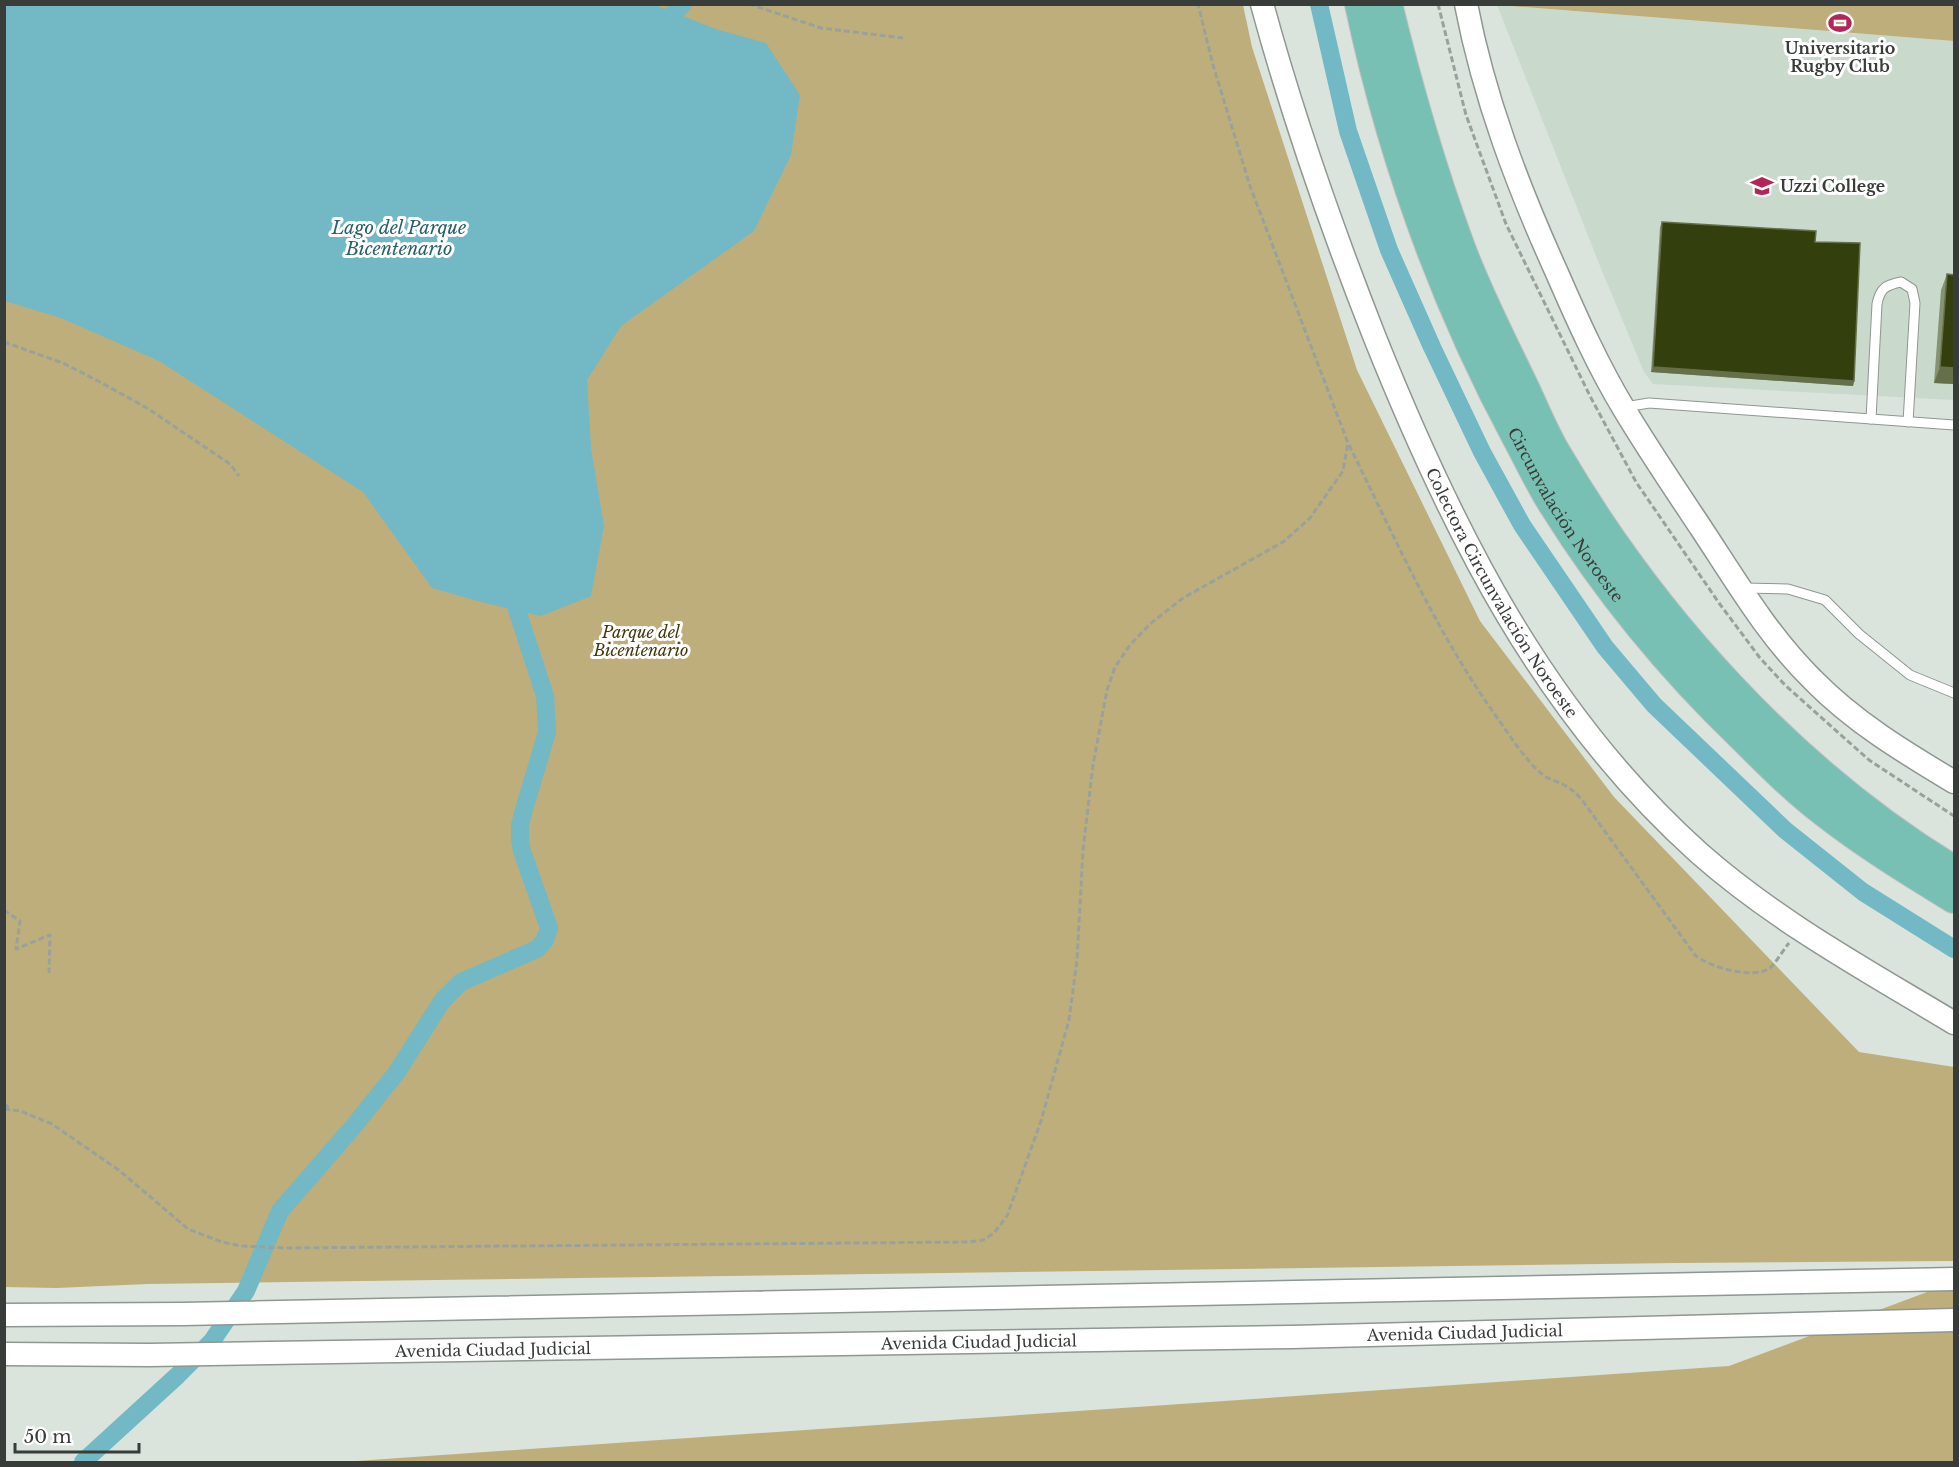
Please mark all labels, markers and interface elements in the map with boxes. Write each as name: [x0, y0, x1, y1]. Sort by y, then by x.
sports icon: Universitario Rugby Club: [1827, 10, 1853, 36]
place label: Universitario Rugby Club: [1785, 38, 1895, 76]
school or university icon: Uzzi College: [1749, 173, 1775, 199]
place label: Uzzi College: [1780, 176, 1885, 196]
water label: Lago del Parque Bicentenario: [331, 217, 466, 260]
street label: Circunvalación Noroeste: [1504, 424, 1628, 606]
street label: Colectora Circunvalación Noroeste: [1422, 464, 1582, 722]
park label: Parque del Bicentenario: [593, 622, 688, 660]
street label: Avenida Ciudad Judicial: [1366, 1320, 1563, 1345]
street label: Avenida Ciudad Judicial: [880, 1330, 1077, 1353]
street label: Avenida Ciudad Judicial: [394, 1338, 591, 1361]
scale bar: [15, 1416, 140, 1454]
text: 50 m: [24, 1426, 72, 1448]

